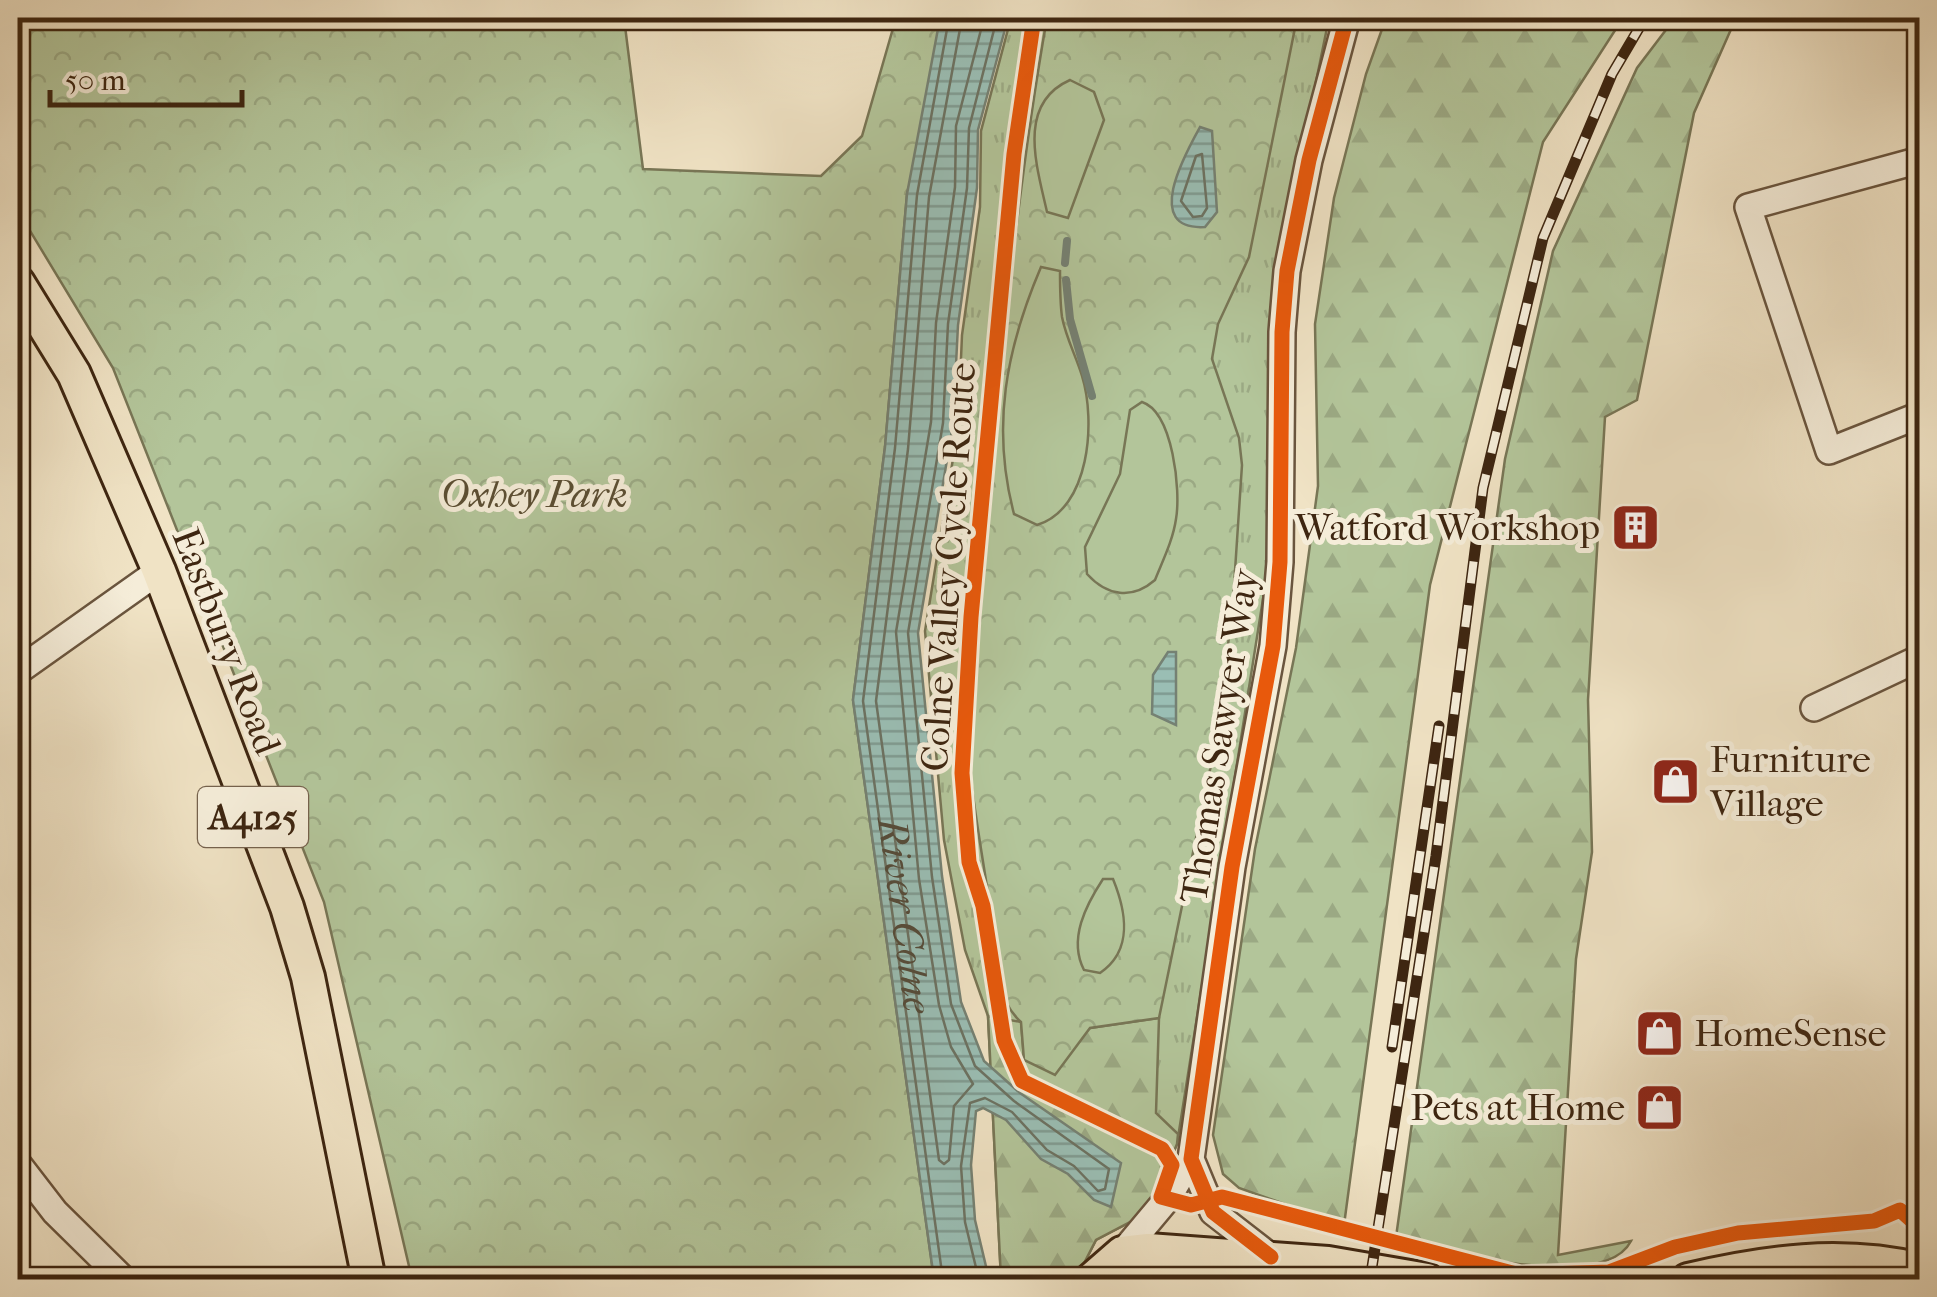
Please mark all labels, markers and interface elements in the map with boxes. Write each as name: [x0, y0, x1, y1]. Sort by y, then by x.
scale bar: [50, 45, 242, 107]
text: 50 m: [65, 63, 126, 98]
street label: Colne Valley Cycle Route: [912, 361, 985, 773]
park label: Oxhey Park: [440, 472, 628, 517]
building icon: Watford Workshop: [1609, 501, 1661, 553]
place label: Watford Workshop: [1294, 505, 1600, 550]
street label: Eastbury Road: [163, 522, 290, 761]
street label: Thomas Sawyer Way: [1171, 564, 1268, 906]
place label: Furniture Village: [1709, 737, 1871, 826]
shop icon: Furniture Village: [1649, 755, 1701, 807]
road number: A4125: [198, 787, 308, 847]
water label: River Colne: [868, 812, 941, 1018]
shop icon: HomeSense: [1633, 1007, 1685, 1059]
place label: HomeSense: [1694, 1011, 1886, 1056]
shop icon: Pets at Home: [1634, 1081, 1686, 1133]
place label: Pets at Home: [1410, 1085, 1625, 1130]

